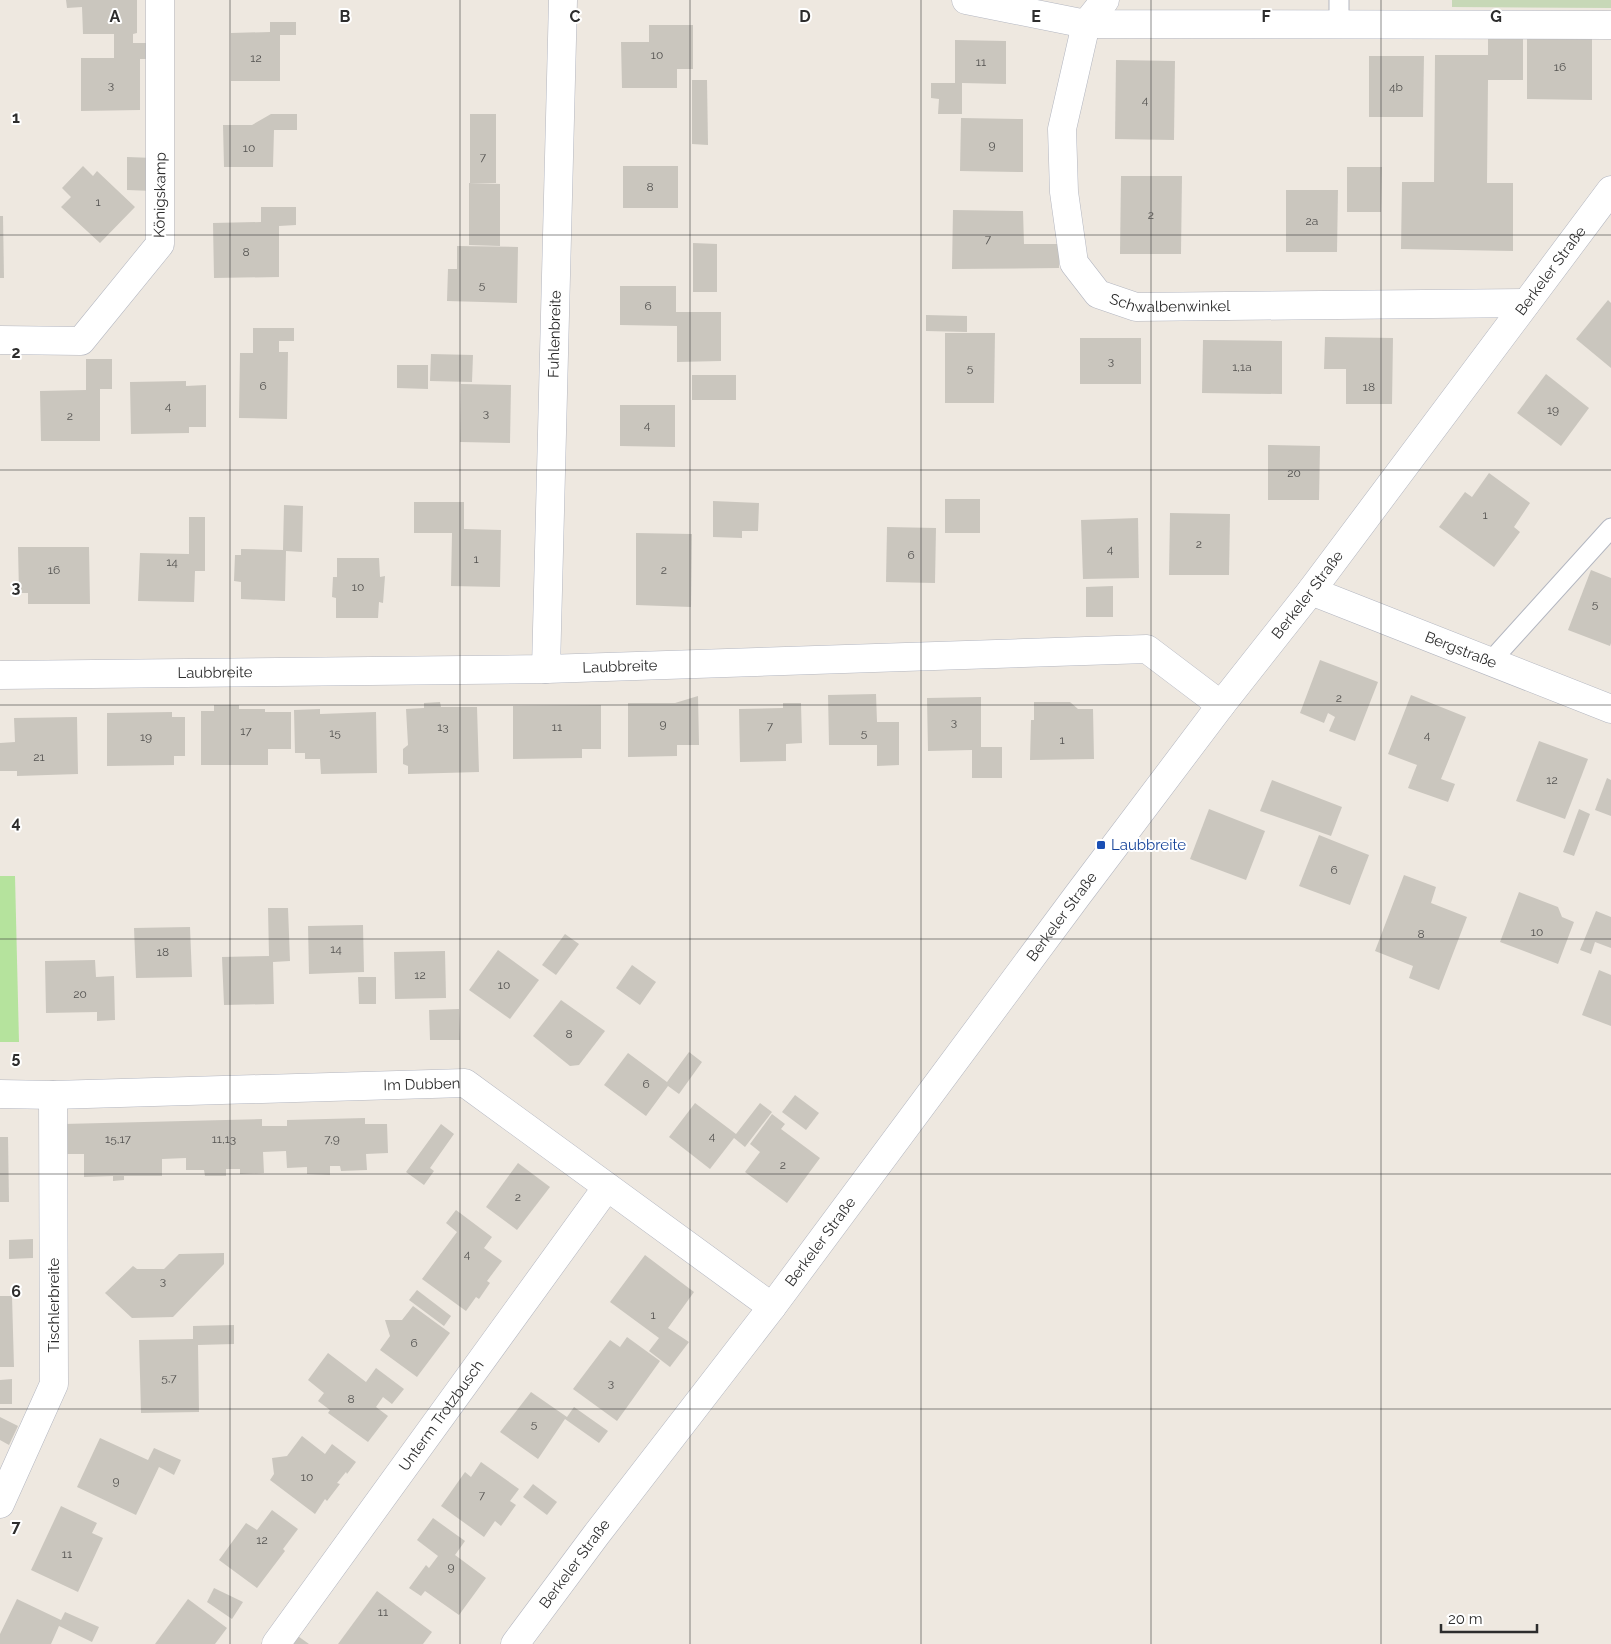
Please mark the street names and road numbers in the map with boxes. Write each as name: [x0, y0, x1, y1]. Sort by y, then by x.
street label: Königskamp: [150, 152, 170, 238]
street label: Berkeler Straße: [1511, 223, 1590, 319]
street label: Fuhlenbreite: [544, 290, 565, 378]
street label: Schwalbenwinkel: [1107, 290, 1231, 316]
street label: Berkeler Straße: [1268, 547, 1347, 642]
street label: Bergstraße: [1422, 628, 1500, 672]
street label: Laubbreite: [582, 656, 658, 677]
street label: Laubbreite: [177, 663, 253, 682]
street label: Berkeler Straße: [1023, 868, 1101, 965]
street label: Im Dubben: [383, 1074, 461, 1094]
street label: Berkeler Straße: [781, 1193, 859, 1290]
street label: Tischlerbreite: [45, 1257, 63, 1352]
street label: Unterm Trotzbusch: [395, 1357, 488, 1475]
street label: Berkeler Straße: [536, 1515, 614, 1612]

